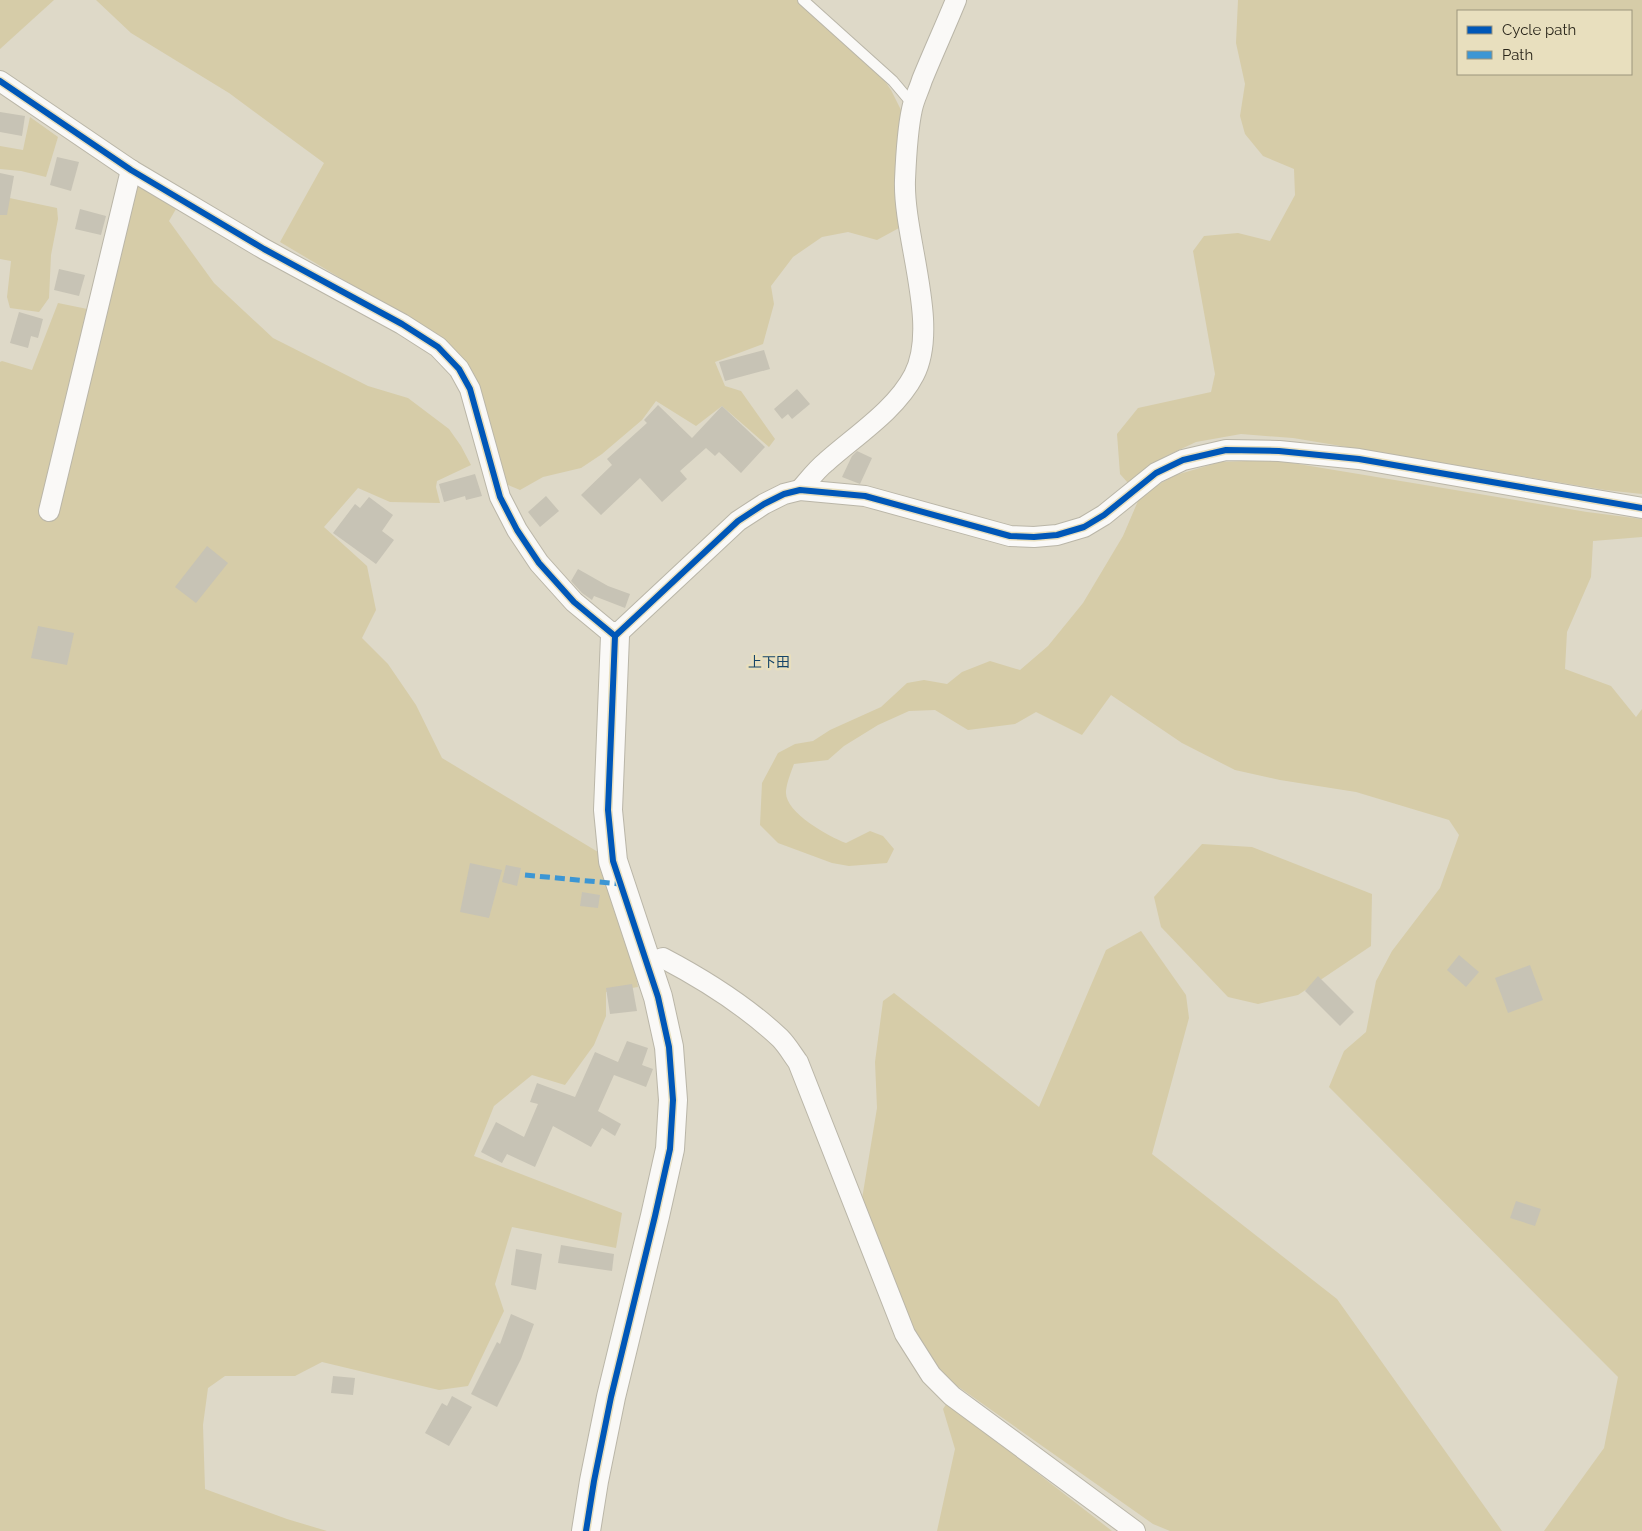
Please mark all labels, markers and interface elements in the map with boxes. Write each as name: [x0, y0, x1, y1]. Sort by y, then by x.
legend: [1457, 10, 1632, 75]
text: Cycle path: [1502, 21, 1576, 39]
text: Path: [1502, 46, 1533, 64]
district label: 上下田: [748, 654, 790, 670]

